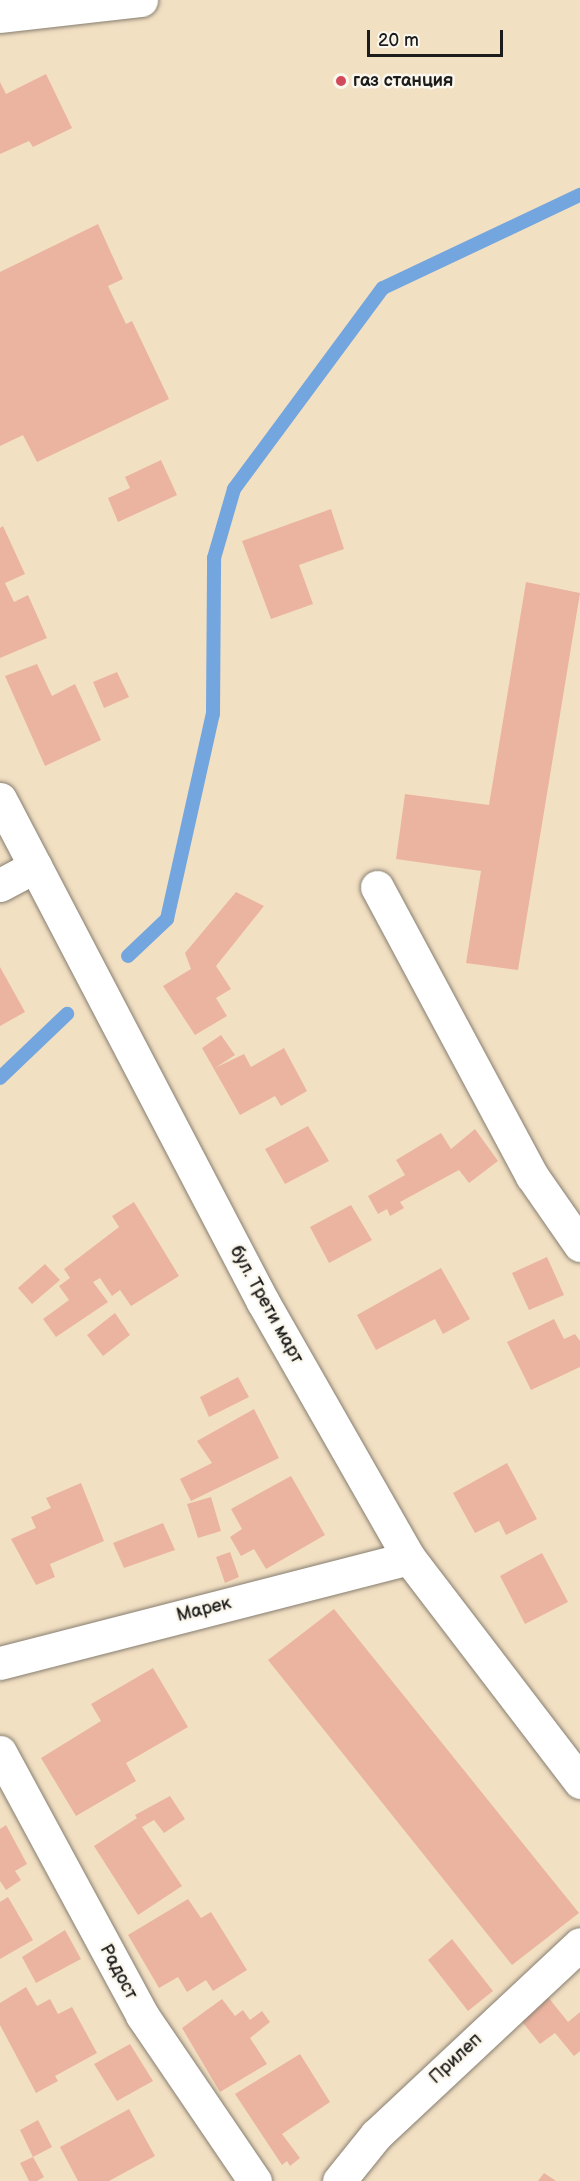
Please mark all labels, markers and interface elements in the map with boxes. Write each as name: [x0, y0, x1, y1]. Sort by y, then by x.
scale bar: [370, 18, 506, 56]
text: 20 m: [378, 30, 419, 51]
place label: газ станция: [353, 70, 453, 92]
marker: газ станция: [334, 74, 348, 88]
street label: бул. Трети март: [225, 1242, 307, 1368]
street label: Марек: [174, 1593, 234, 1627]
street label: Радост: [94, 1941, 142, 2003]
street label: Прилеп: [425, 2029, 487, 2089]

